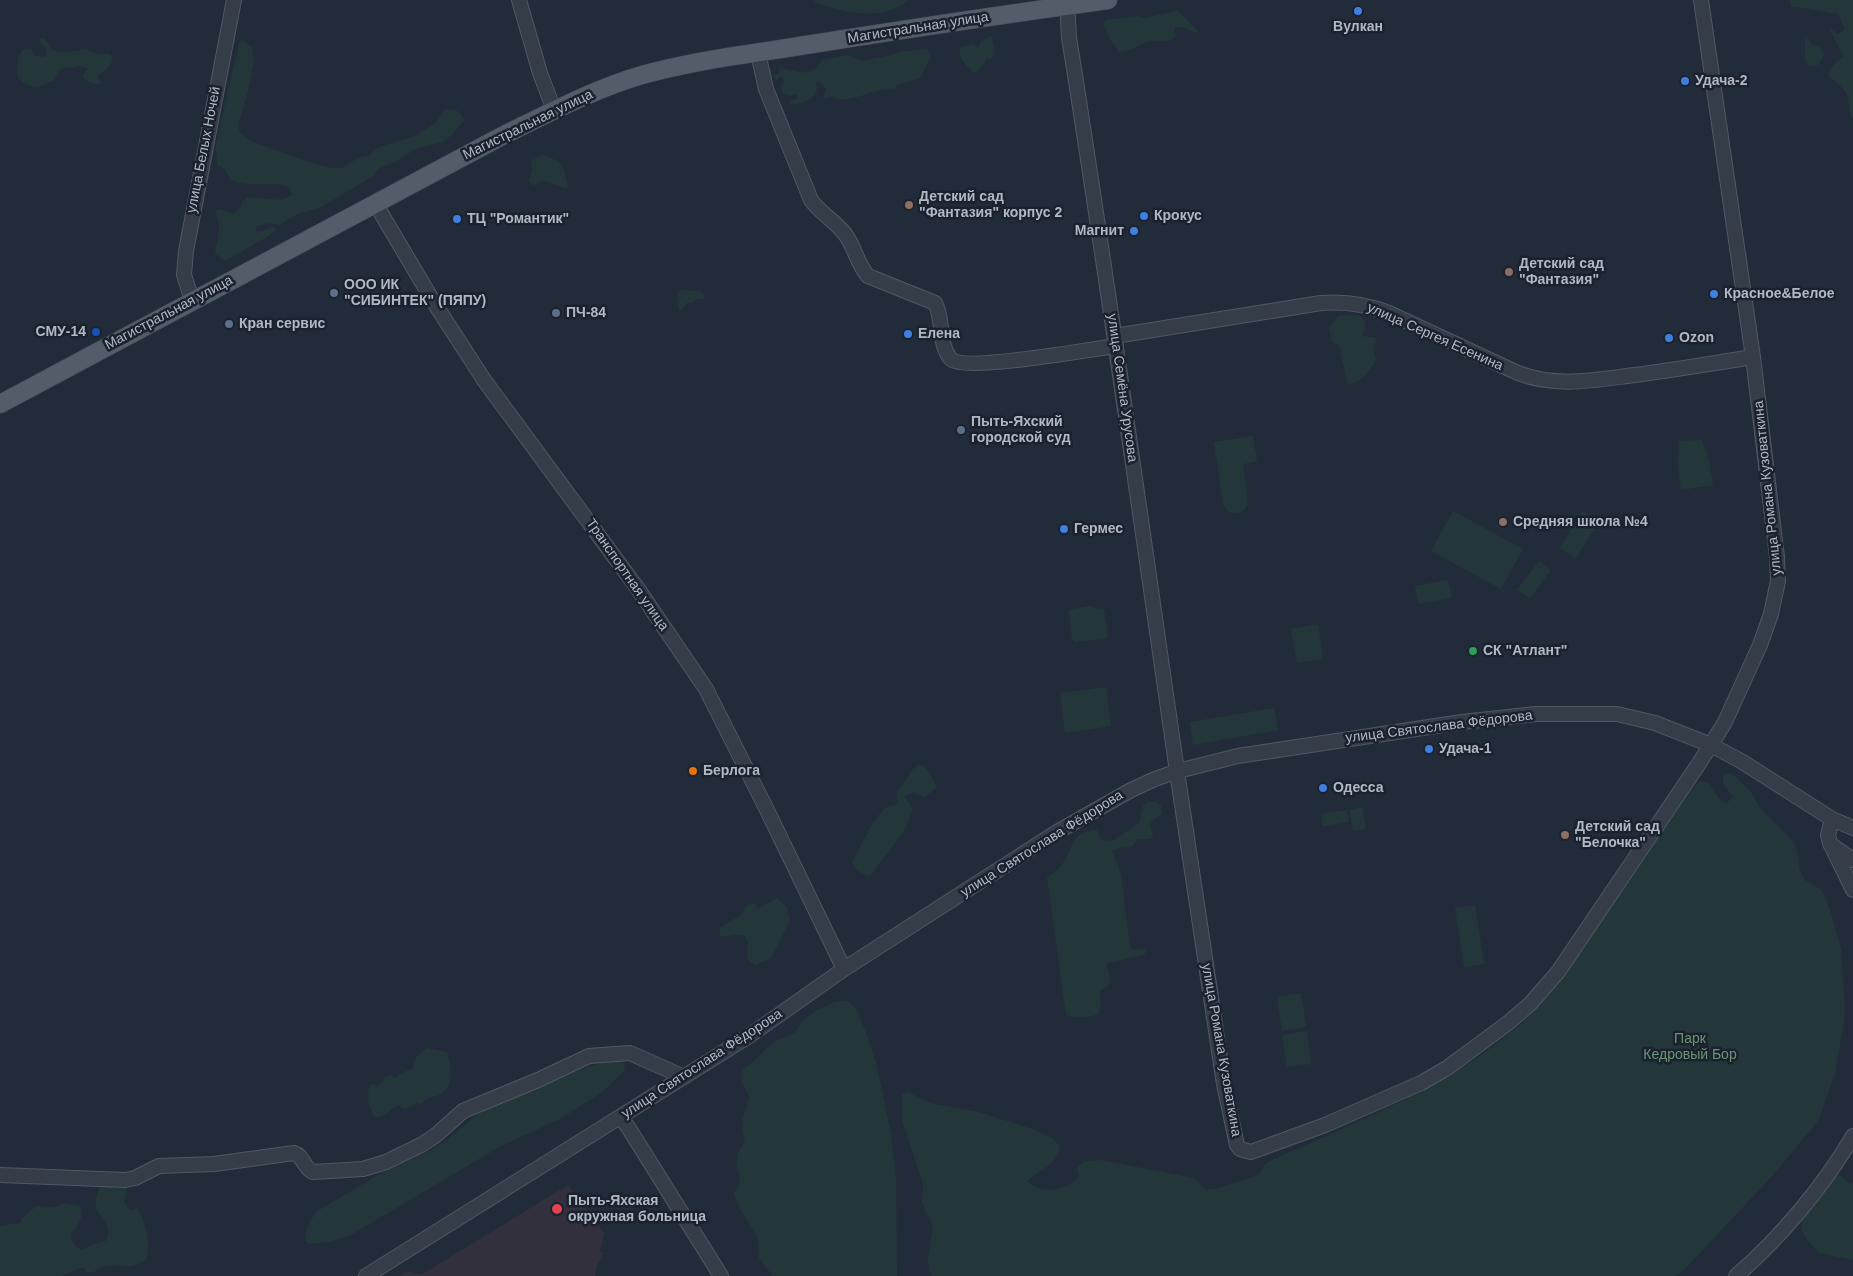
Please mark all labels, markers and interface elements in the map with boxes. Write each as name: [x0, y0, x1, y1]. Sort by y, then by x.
marker: Вулкан: [1352, 5, 1364, 17]
street label: Магистральная улица: [846, 9, 990, 47]
place label: Вулкан: [1333, 19, 1383, 35]
place label: Удача-2: [1695, 73, 1748, 89]
marker: Удача-2: [1679, 75, 1691, 87]
street label: улица Белых Ночей: [183, 85, 225, 215]
street label: Магистральная улица: [460, 86, 596, 164]
place label: Детский сад "Фантазия" корпус 2: [919, 189, 1062, 222]
marker: Детский сад "Фантазия" корпус 2: [903, 199, 915, 211]
place label: Крокус: [1154, 208, 1202, 224]
marker: Крокус: [1138, 210, 1150, 222]
place label: ТЦ "Романтик": [467, 211, 569, 227]
marker: ТЦ "Романтик": [451, 213, 463, 225]
place label: Магнит: [1075, 223, 1124, 239]
marker: Магнит: [1128, 225, 1140, 237]
place label: Детский сад "Фантазия": [1519, 256, 1604, 288]
marker: Детский сад "Фантазия": [1503, 266, 1515, 278]
street label: Магистральная улица: [102, 272, 236, 354]
place label: ООО ИК "СИБИНТЕК" (ПЯПУ): [344, 277, 486, 310]
place label: Красное&Белое: [1724, 286, 1834, 302]
marker: ООО ИК "СИБИНТЕК" (ПЯПУ): [328, 287, 340, 299]
marker: Красное&Белое: [1708, 288, 1720, 300]
street label: улица Сергея Есенина: [1364, 299, 1506, 375]
place label: ПЧ-84: [566, 305, 606, 321]
marker: ПЧ-84: [550, 307, 562, 319]
street label: улица Семёна Урусова: [1103, 313, 1141, 463]
place label: Кран сервис: [239, 316, 325, 332]
marker: Кран сервис: [223, 318, 235, 330]
place label: СМУ-14: [35, 324, 86, 340]
marker: СМУ-14: [90, 326, 102, 338]
place label: Елена: [918, 326, 960, 342]
marker: Елена: [902, 328, 914, 340]
place label: Ozon: [1679, 330, 1714, 346]
marker: Ozon: [1663, 332, 1675, 344]
street label: улица Романа Кузоваткина: [1750, 400, 1786, 576]
place label: Пыть-Яхский городской суд: [971, 414, 1071, 447]
marker: Пыть-Яхский городской суд: [955, 424, 967, 436]
place label: Средняя школа №4: [1513, 514, 1648, 530]
street label: Транспортная улица: [582, 516, 672, 634]
marker: Средняя школа №4: [1497, 516, 1509, 528]
place label: Гермес: [1074, 521, 1123, 537]
marker: Гермес: [1058, 523, 1070, 535]
place label: СК "Атлант": [1483, 643, 1567, 659]
marker: СК "Атлант": [1467, 645, 1479, 657]
street label: улица Святослава Фёдорова: [1345, 707, 1533, 747]
place label: Удача-1: [1439, 741, 1492, 757]
marker: Удача-1: [1423, 743, 1435, 755]
place label: Берлога: [703, 763, 760, 779]
marker: Берлога: [687, 765, 699, 777]
place label: Одесса: [1333, 780, 1384, 796]
marker: Одесса: [1317, 782, 1329, 794]
street label: улица Святослава Фёдорова: [958, 787, 1126, 901]
place label: Детский сад "Белочка": [1575, 819, 1660, 852]
marker: Детский сад "Белочка": [1559, 829, 1571, 841]
street label: улица Романа Кузоваткина: [1197, 962, 1245, 1138]
street label: улица Святослава Фёдорова: [618, 1006, 786, 1122]
park label: Парк Кедровый Бор: [1643, 1031, 1737, 1064]
place label: Пыть-Яхская окружная больница: [568, 1193, 706, 1226]
marker: Пыть-Яхская окружная больница: [550, 1202, 564, 1216]

